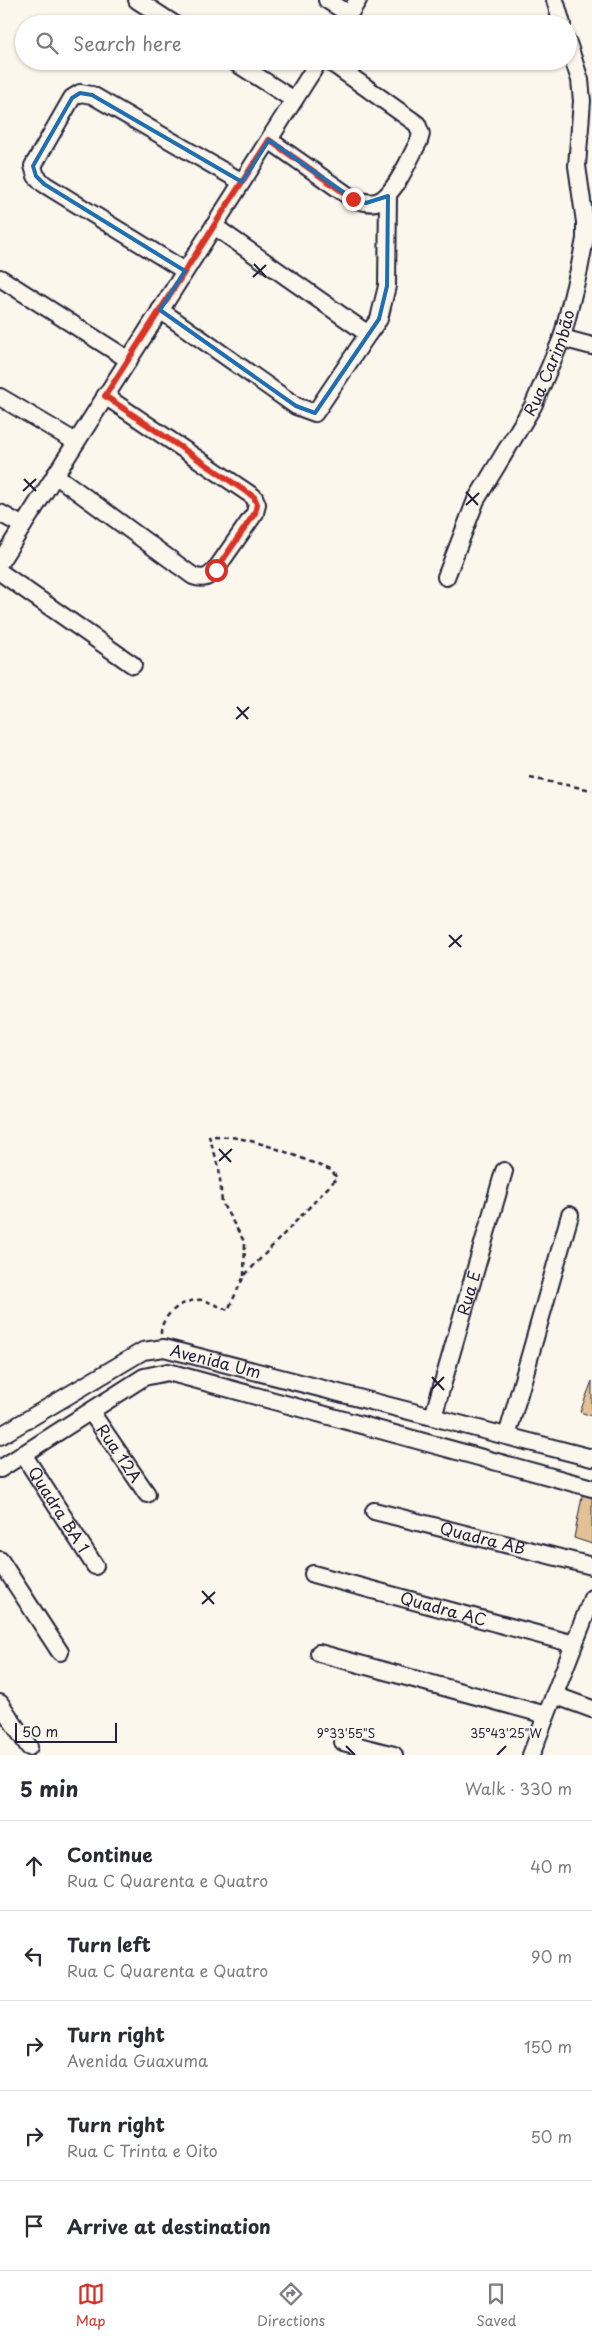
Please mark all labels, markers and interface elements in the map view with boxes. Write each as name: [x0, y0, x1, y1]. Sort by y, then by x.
search box: [15, 15, 577, 70]
icon: search: [33, 29, 61, 57]
text: Search here: [73, 29, 182, 57]
route end: [342, 188, 365, 211]
street label: Rua Carimbão: [517, 307, 580, 420]
route start: [205, 559, 228, 582]
street label: Rua E: [450, 1268, 486, 1318]
street label: Avenida Um: [168, 1337, 264, 1384]
street label: Rua 12A: [91, 1419, 149, 1487]
street label: Quadra BA 1: [23, 1461, 96, 1557]
street label: Quadra AB: [438, 1515, 528, 1560]
street label: Quadra AC: [398, 1585, 490, 1631]
scale bar: [15, 1720, 118, 1743]
text: 50 m: [22, 1721, 58, 1742]
text: 9°33'55"S: [317, 1724, 375, 1742]
text: 35°43'25"W: [470, 1724, 543, 1742]
text: 5 min: [20, 1772, 78, 1804]
text: Walk · 330 m: [465, 1776, 572, 1800]
text: Continue: [67, 1840, 153, 1868]
icon: ahead: [20, 1852, 48, 1880]
text: 40 m: [530, 1854, 572, 1878]
text: Rua C Quarenta e Quatro: [67, 1868, 268, 1892]
text: Turn left: [67, 1930, 151, 1958]
icon: left: [20, 1942, 48, 1970]
text: 90 m: [531, 1944, 572, 1968]
text: Rua C Quarenta e Quatro: [67, 1958, 268, 1982]
text: Turn right: [67, 2020, 165, 2048]
icon: right: [20, 2032, 48, 2060]
text: 150 m: [524, 2034, 572, 2058]
text: Avenida Guaxuma: [67, 2048, 208, 2072]
text: Turn right: [67, 2110, 165, 2138]
icon: right: [20, 2122, 48, 2150]
text: 50 m: [531, 2124, 572, 2148]
text: Rua C Trinta e Oito: [67, 2138, 218, 2162]
icon: arrive: [20, 2212, 48, 2240]
text: Arrive at destination: [67, 2212, 271, 2240]
tab: Map: [76, 2280, 106, 2331]
tab: Directions: [257, 2280, 325, 2331]
tab: Saved: [477, 2280, 516, 2331]

